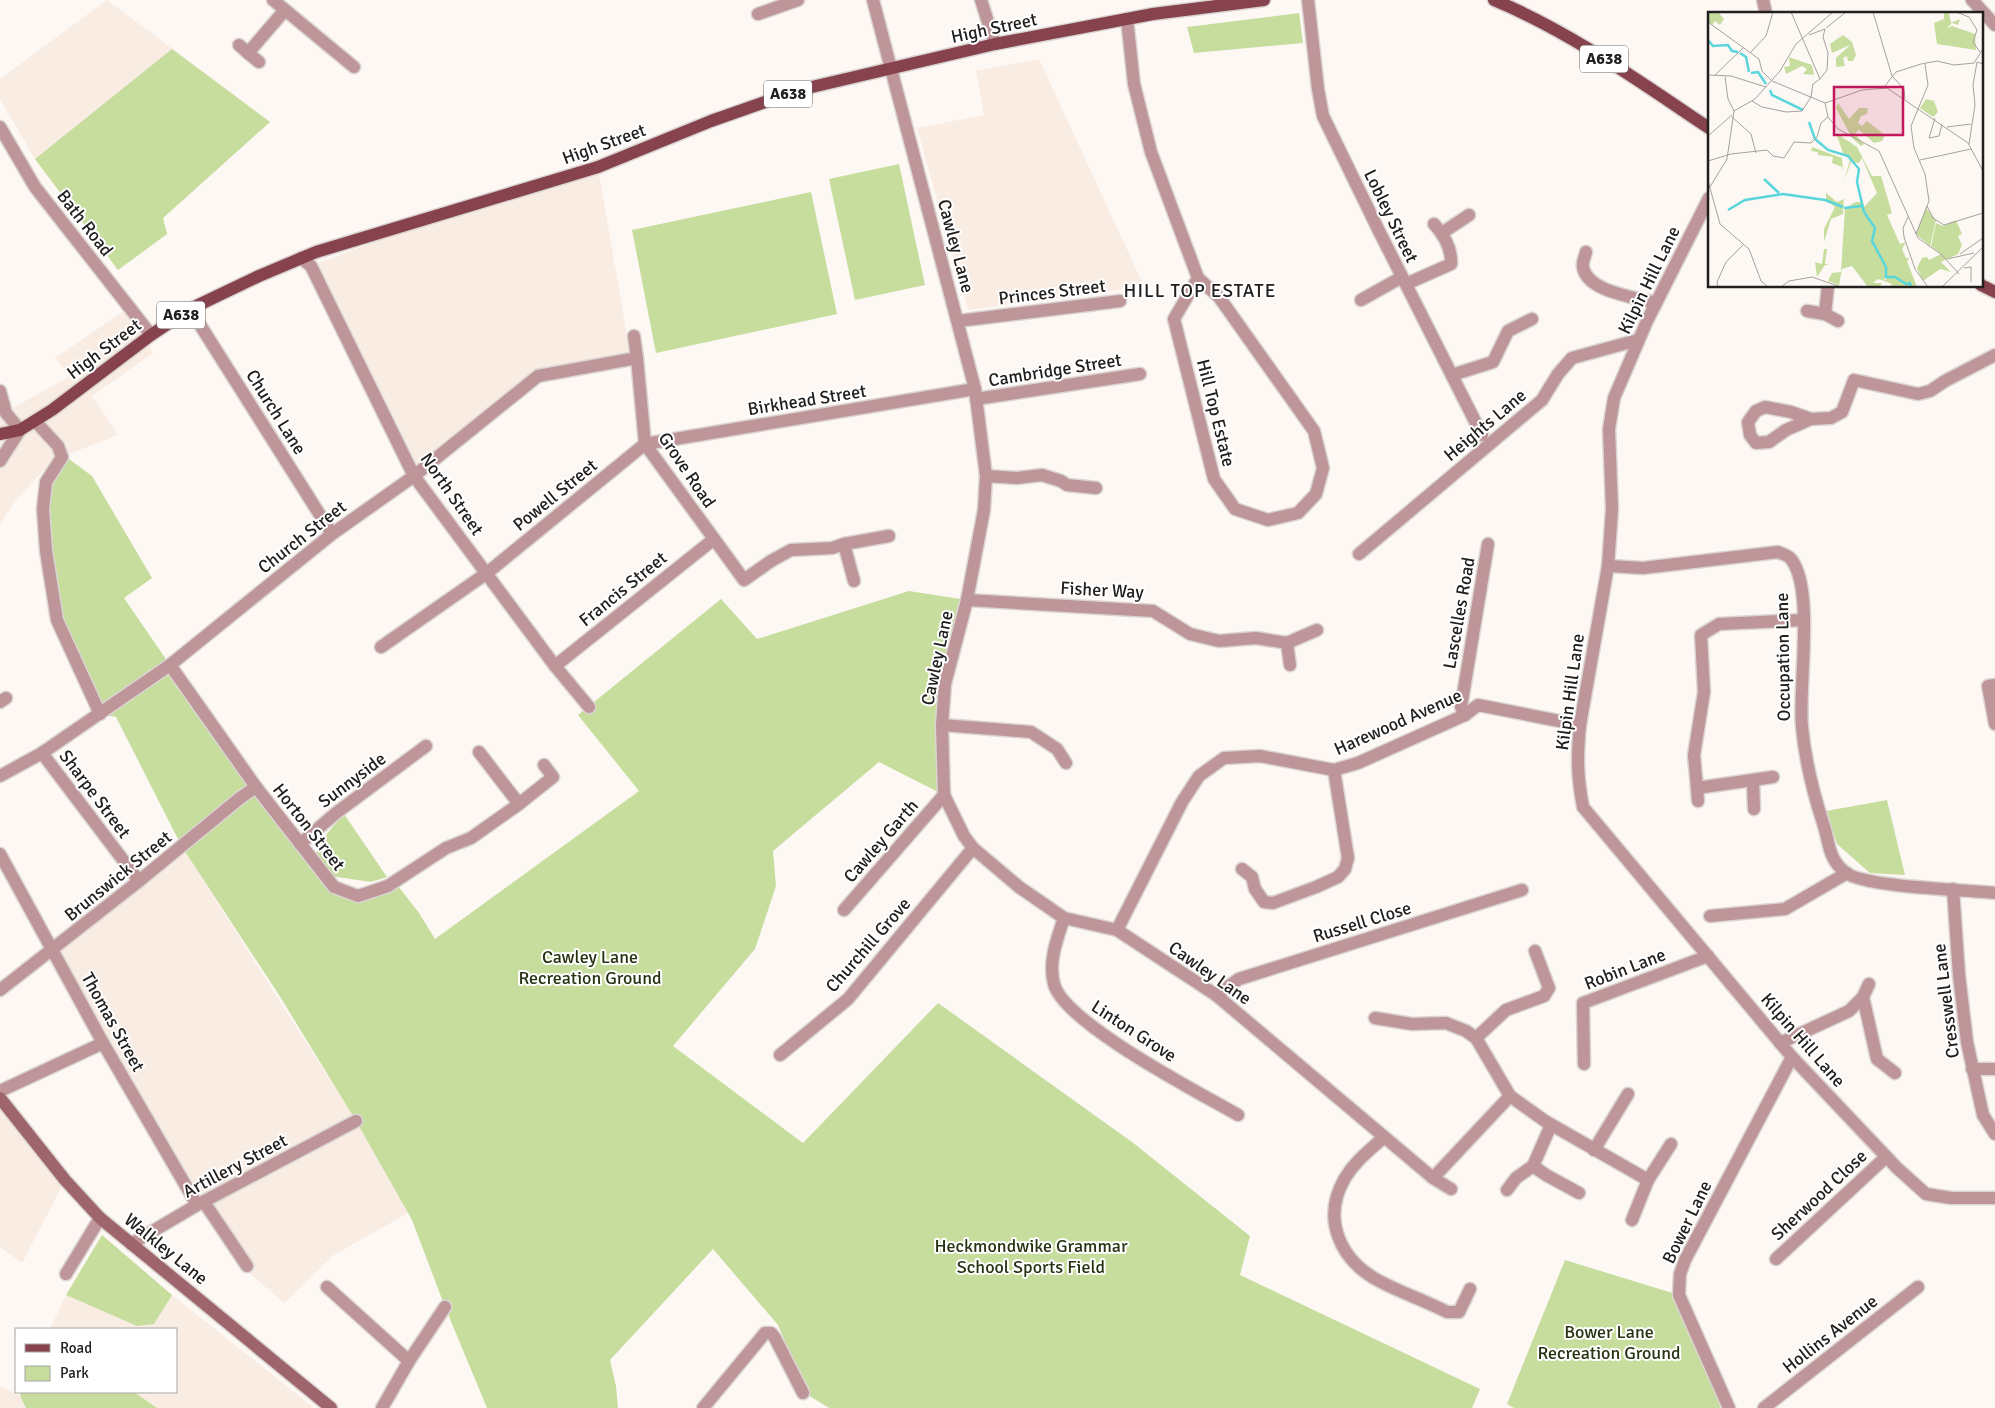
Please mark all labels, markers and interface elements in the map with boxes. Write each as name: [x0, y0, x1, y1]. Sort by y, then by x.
street label: High Street: [949, 8, 1039, 48]
inset map: [1708, 12, 1982, 288]
road number: A638: [1580, 46, 1628, 72]
road number: A638: [764, 80, 812, 108]
street label: High Street: [559, 119, 649, 169]
street label: Lobley Street: [1359, 166, 1423, 266]
street label: Bath Road: [52, 185, 118, 261]
street label: Cawley Lane: [933, 197, 979, 295]
street label: Kilpin Hill Lane: [1613, 222, 1685, 338]
street label: Princes Street: [997, 275, 1107, 309]
district label: HILL TOP ESTATE: [1124, 279, 1276, 303]
road number: A638: [157, 302, 205, 328]
street label: High Street: [63, 314, 145, 384]
street label: Cambridge Street: [987, 349, 1123, 391]
street label: Hill Top Estate: [1192, 357, 1240, 469]
street label: Church Lane: [241, 365, 311, 459]
street label: Birkhead Street: [746, 380, 868, 420]
street label: Heights Lane: [1439, 384, 1531, 466]
street label: Grove Road: [654, 428, 720, 512]
street label: North Street: [416, 449, 488, 539]
street label: Powell Street: [508, 454, 602, 536]
street label: Church Street: [253, 496, 351, 578]
street label: Francis Street: [575, 547, 671, 631]
street label: Lascelles Road: [1438, 555, 1480, 671]
street label: Fisher Way: [1060, 577, 1145, 603]
street label: Occupation Lane: [1771, 592, 1795, 722]
street label: Cawley Lane: [916, 609, 958, 707]
street label: Kilpin Hill Lane: [1551, 632, 1589, 752]
street label: Harewood Avenue: [1331, 684, 1465, 760]
street label: Sharpe Street: [55, 745, 135, 843]
street label: Sunnyside: [314, 747, 390, 813]
street label: Horton Street: [268, 779, 350, 875]
street label: Cawley Garth: [839, 795, 923, 887]
street label: Brunswick Street: [60, 826, 176, 926]
street label: Churchill Grove: [821, 893, 915, 997]
street label: Russell Close: [1310, 897, 1414, 947]
street label: Cawley Lane: [1164, 936, 1256, 1010]
street label: Cresswell Lane: [1928, 942, 1964, 1060]
street label: Robin Lane: [1581, 943, 1669, 995]
park label: Cawley Lane Recreation Ground: [518, 946, 662, 989]
street label: Thomas Street: [77, 968, 149, 1076]
street label: Kilpin Hill Lane: [1756, 988, 1850, 1092]
street label: Linton Grove: [1087, 995, 1181, 1067]
street label: Artillery Street: [179, 1129, 291, 1203]
street label: Sherwood Close: [1767, 1145, 1871, 1245]
street label: Bower Lane: [1657, 1177, 1717, 1267]
street label: Walkley Lane: [120, 1209, 212, 1289]
park label: Heckmondwike Grammar School Sports Field: [934, 1235, 1128, 1278]
street label: Hollins Avenue: [1778, 1290, 1882, 1378]
park label: Bower Lane Recreation Ground: [1537, 1321, 1681, 1364]
legend: [15, 1328, 178, 1393]
text: Road: [60, 1339, 92, 1357]
text: Park: [60, 1364, 89, 1382]

